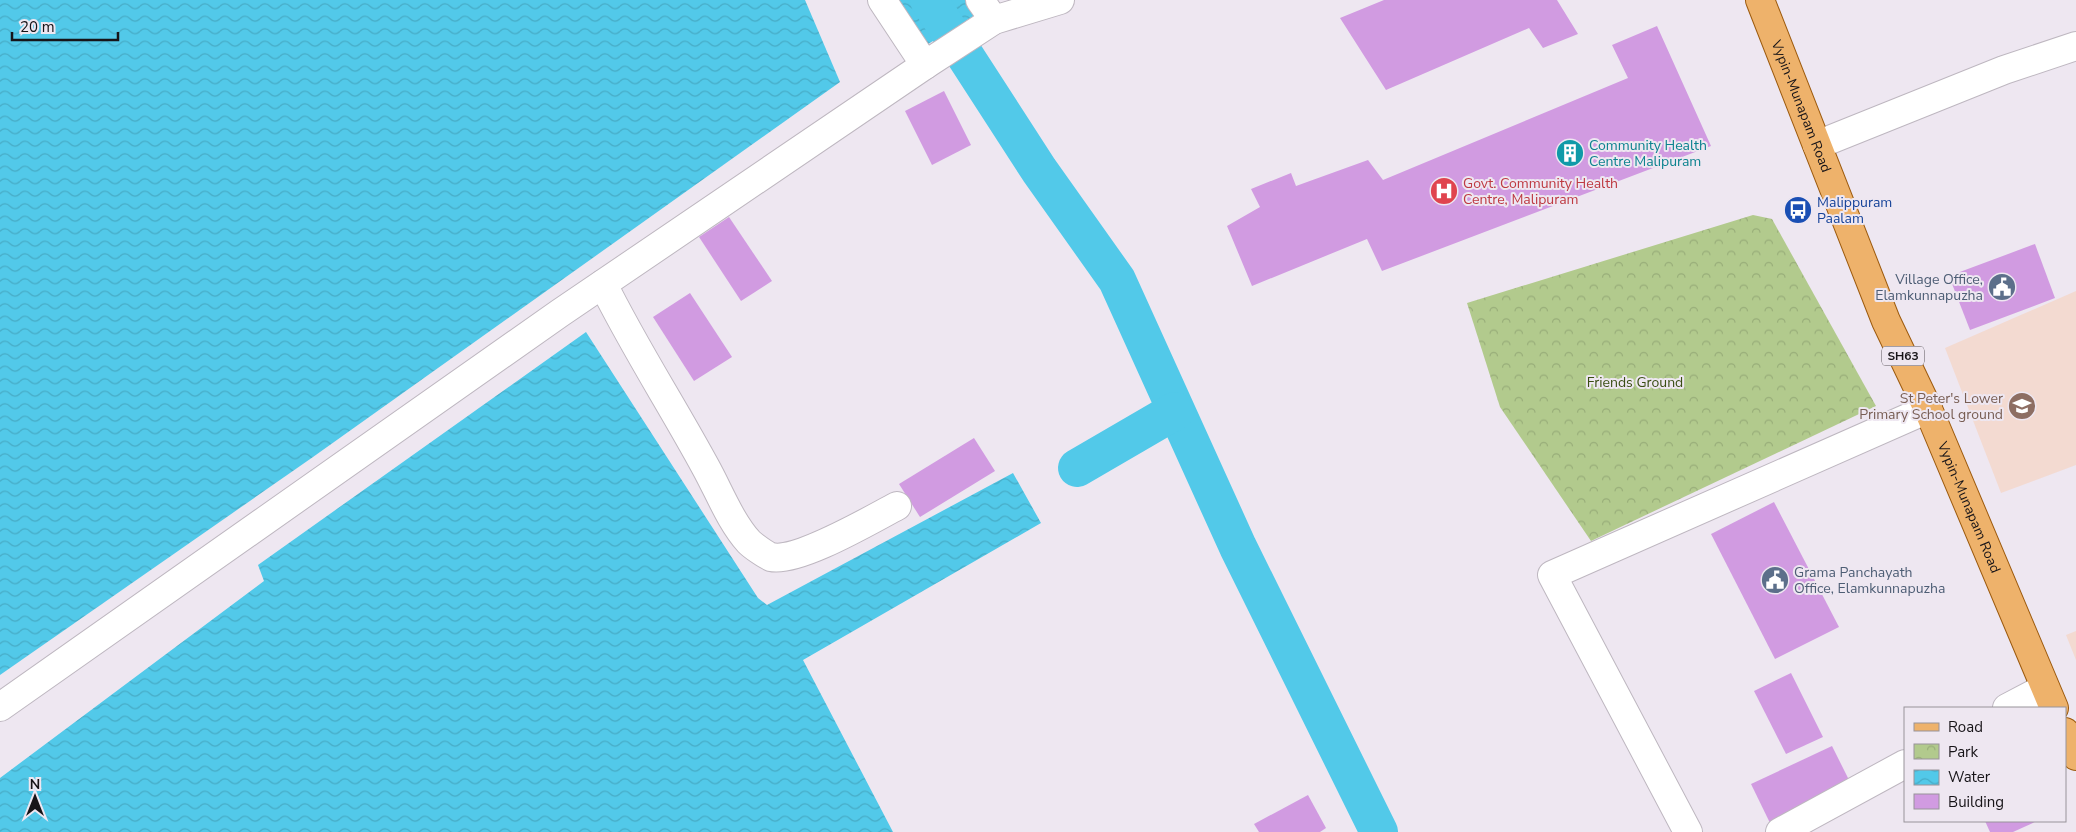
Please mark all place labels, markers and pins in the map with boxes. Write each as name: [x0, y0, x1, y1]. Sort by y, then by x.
place label: Community Health Centre Malipuram: [1589, 136, 1707, 171]
building icon: Community Health Centre Malipuram: [1555, 138, 1585, 168]
place label: Govt. Community Health Centre, Malipuram: [1463, 174, 1618, 209]
hospital icon: Govt. Community Health Centre, Malipuram: [1429, 176, 1459, 206]
place label: Malippuram Paalam: [1817, 193, 1892, 228]
bus stop icon: Malippuram Paalam: [1783, 195, 1813, 225]
place label: Village Office, Elamkunnapuzha: [1875, 270, 1983, 305]
public building icon: Village Office, Elamkunnapuzha: [1987, 272, 2017, 302]
place label: St Peter's Lower Primary School ground: [1859, 389, 2003, 424]
school or university icon: St Peter's Lower Primary School ground: [2007, 391, 2037, 421]
place label: Grama Panchayath Office, Elamkunnapuzha: [1794, 563, 1945, 598]
public building icon: Grama Panchayath Office, Elamkunnapuzha: [1760, 565, 1790, 595]

